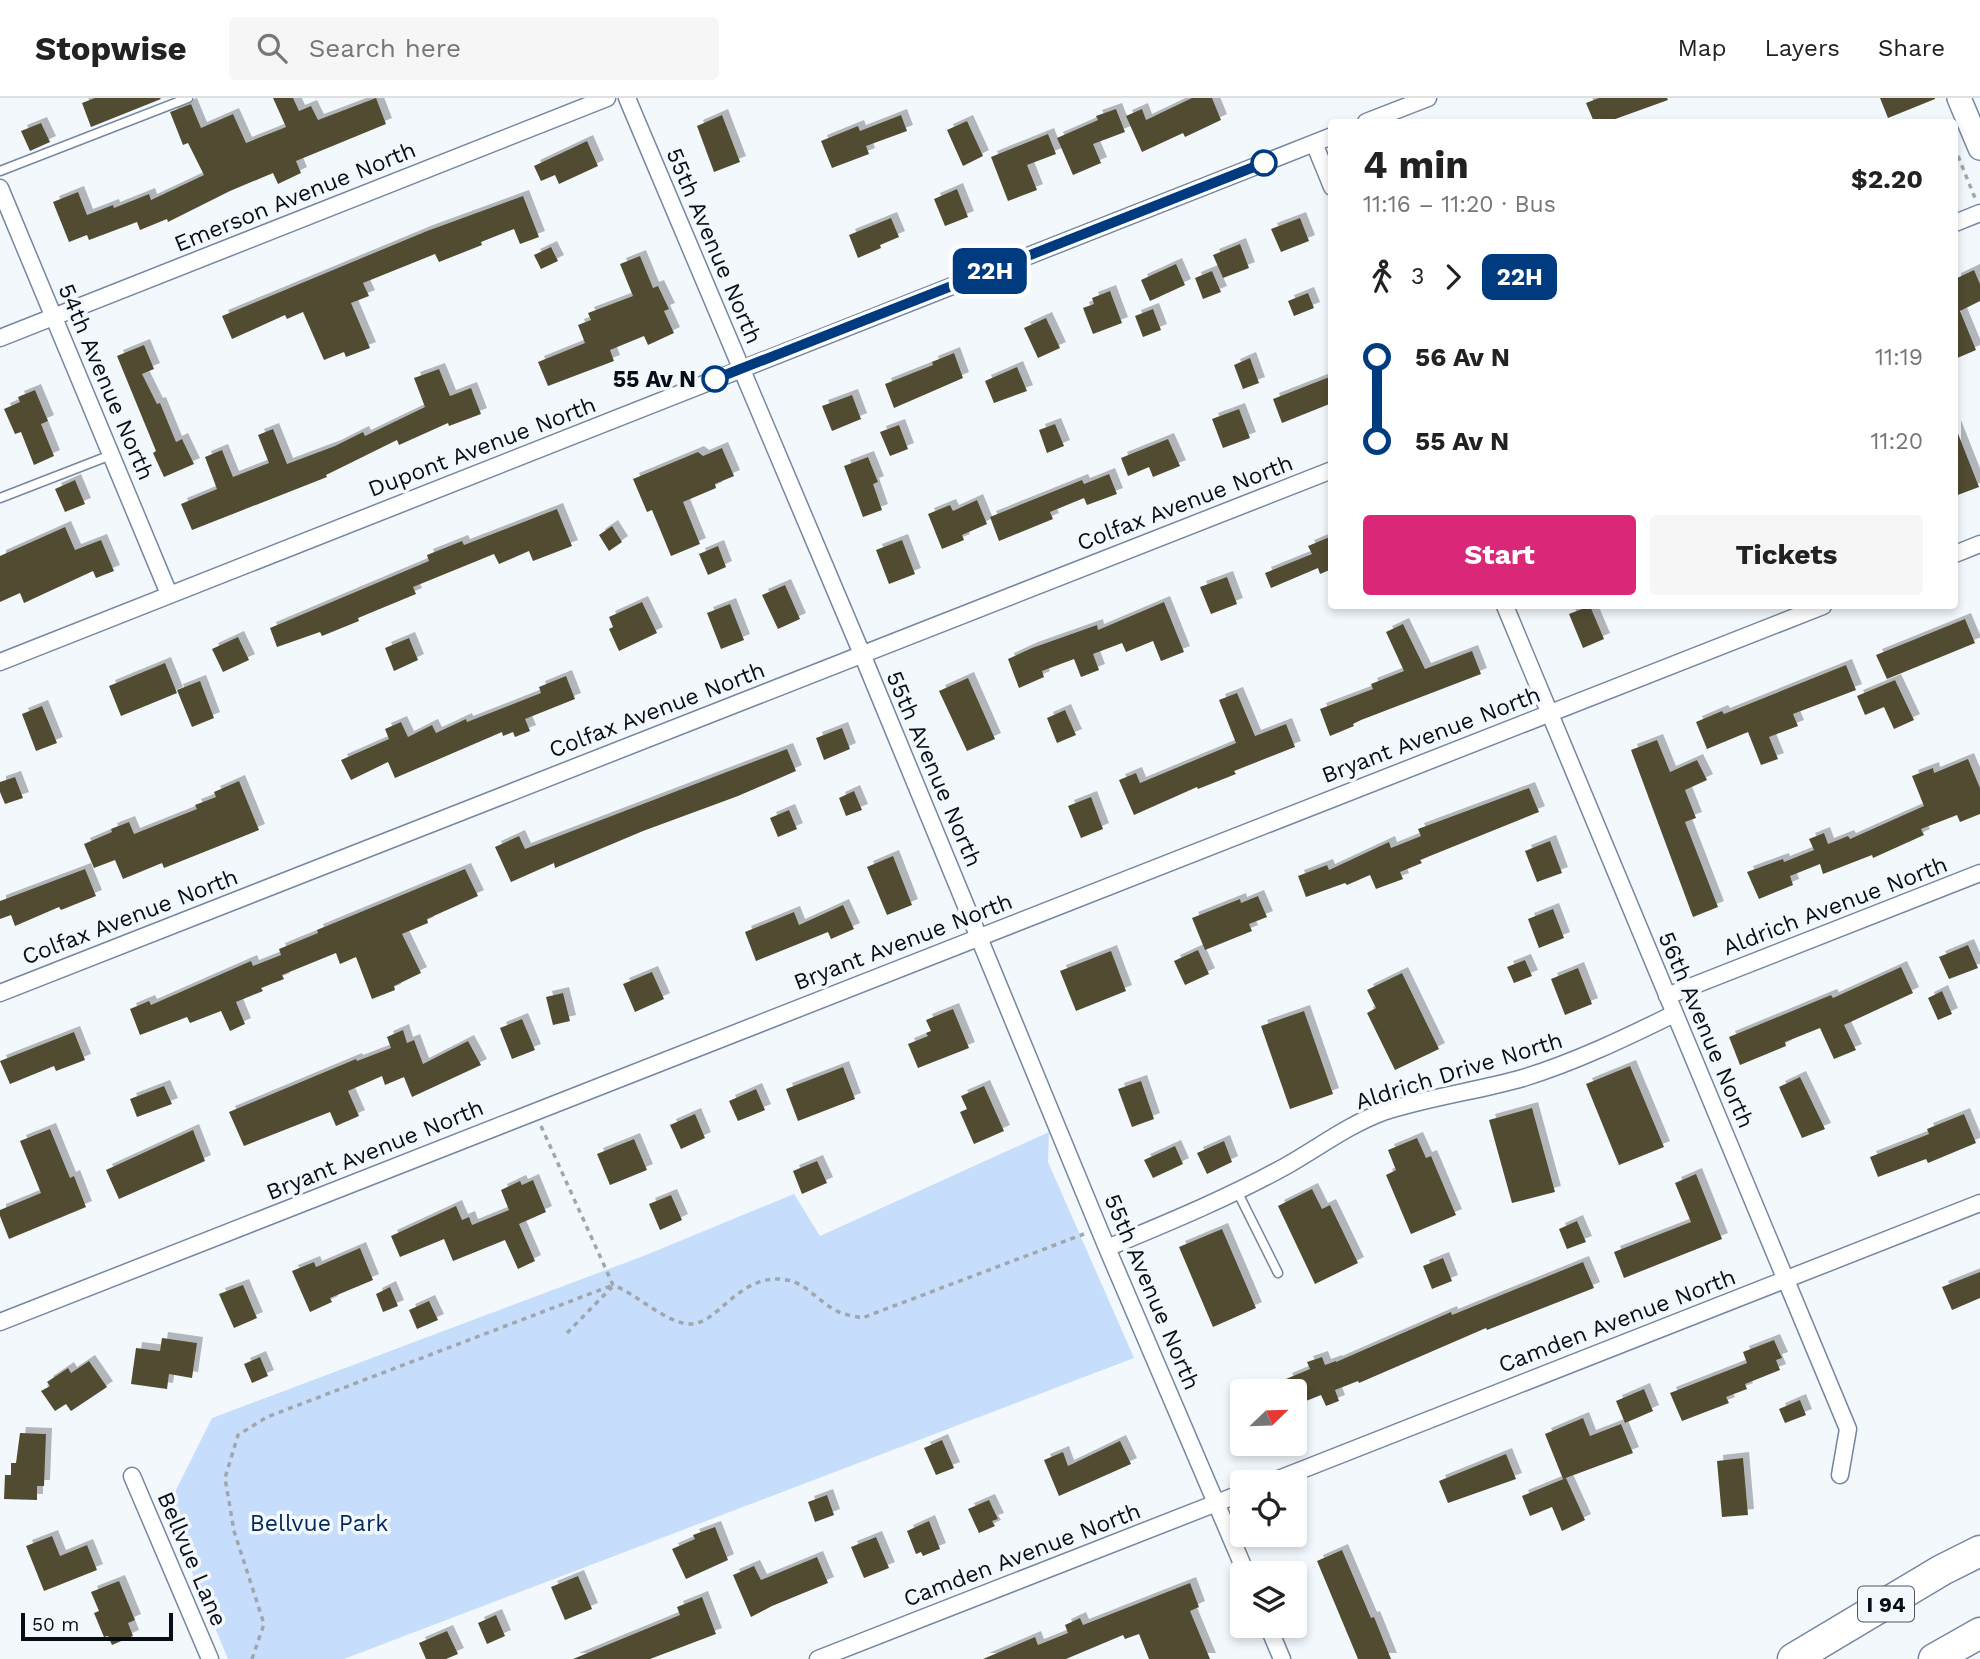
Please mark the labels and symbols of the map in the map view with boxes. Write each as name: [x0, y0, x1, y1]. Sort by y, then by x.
street label: Emerson Avenue North: [170, 136, 420, 258]
street label: 55th Avenue North: [661, 144, 767, 348]
unlabelled marker: [1251, 150, 1277, 176]
line badge: 22H: [950, 248, 1030, 294]
street label: 54th Avenue North: [52, 280, 160, 484]
place label: 55 Av N: [613, 366, 696, 393]
marker: 55 Av N: [702, 366, 728, 392]
street label: Dupont Avenue North: [364, 391, 600, 503]
street label: Colfax Avenue North: [1073, 449, 1297, 557]
street label: Colfax Avenue North: [545, 656, 769, 764]
street label: 55th Avenue North: [881, 667, 987, 871]
street label: Bryant Avenue North: [1318, 681, 1544, 789]
street label: Aldrich Avenue North: [1719, 851, 1951, 961]
street label: Colfax Avenue North: [18, 863, 242, 971]
street label: Bryant Avenue North: [790, 888, 1016, 996]
street label: 56th Avenue North: [1652, 928, 1760, 1132]
street label: Aldrich Drive North: [1352, 1027, 1566, 1115]
street label: Bryant Avenue North: [262, 1094, 488, 1206]
street label: 55th Avenue North: [1099, 1190, 1205, 1394]
street label: Camden Avenue North: [1495, 1263, 1739, 1379]
north arrow: [1230, 1379, 1307, 1456]
street label: Bellvue Lane: [152, 1488, 232, 1630]
street label: Camden Avenue North: [900, 1497, 1144, 1613]
park label: Bellvue Park: [250, 1510, 388, 1537]
road number: I 94: [1858, 1586, 1914, 1622]
scale bar: [21, 1610, 173, 1642]

